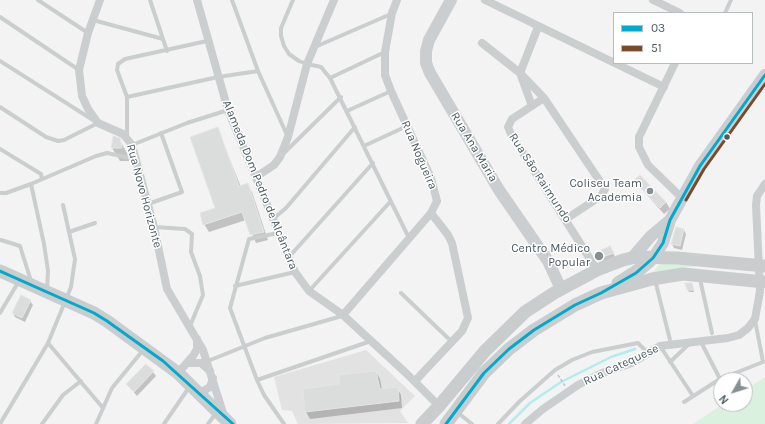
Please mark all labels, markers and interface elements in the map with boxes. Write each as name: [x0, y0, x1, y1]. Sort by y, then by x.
legend: [613, 12, 753, 64]
text: 03: [651, 21, 665, 35]
text: 51: [651, 41, 662, 55]
street label: Alameda Dom Pedro de Alcântara: [219, 98, 301, 272]
street label: Rua Ana Maria: [447, 109, 501, 185]
street label: Rua Nogueira: [398, 118, 440, 192]
street label: Rua São Raimundo: [506, 130, 574, 226]
unlabelled marker: [722, 132, 732, 142]
street label: Rua Novo Horizonte: [123, 142, 165, 250]
place label: Coliseu Team Academia: [569, 177, 642, 205]
marker: Coliseu Team Academia: [645, 186, 655, 196]
place label: Centro Médico Popular: [511, 242, 590, 270]
marker: Centro Médico Popular: [593, 250, 605, 262]
street label: Rua Catequese: [581, 341, 661, 389]
north arrow: [713, 372, 753, 412]
text: N: [717, 392, 732, 406]

